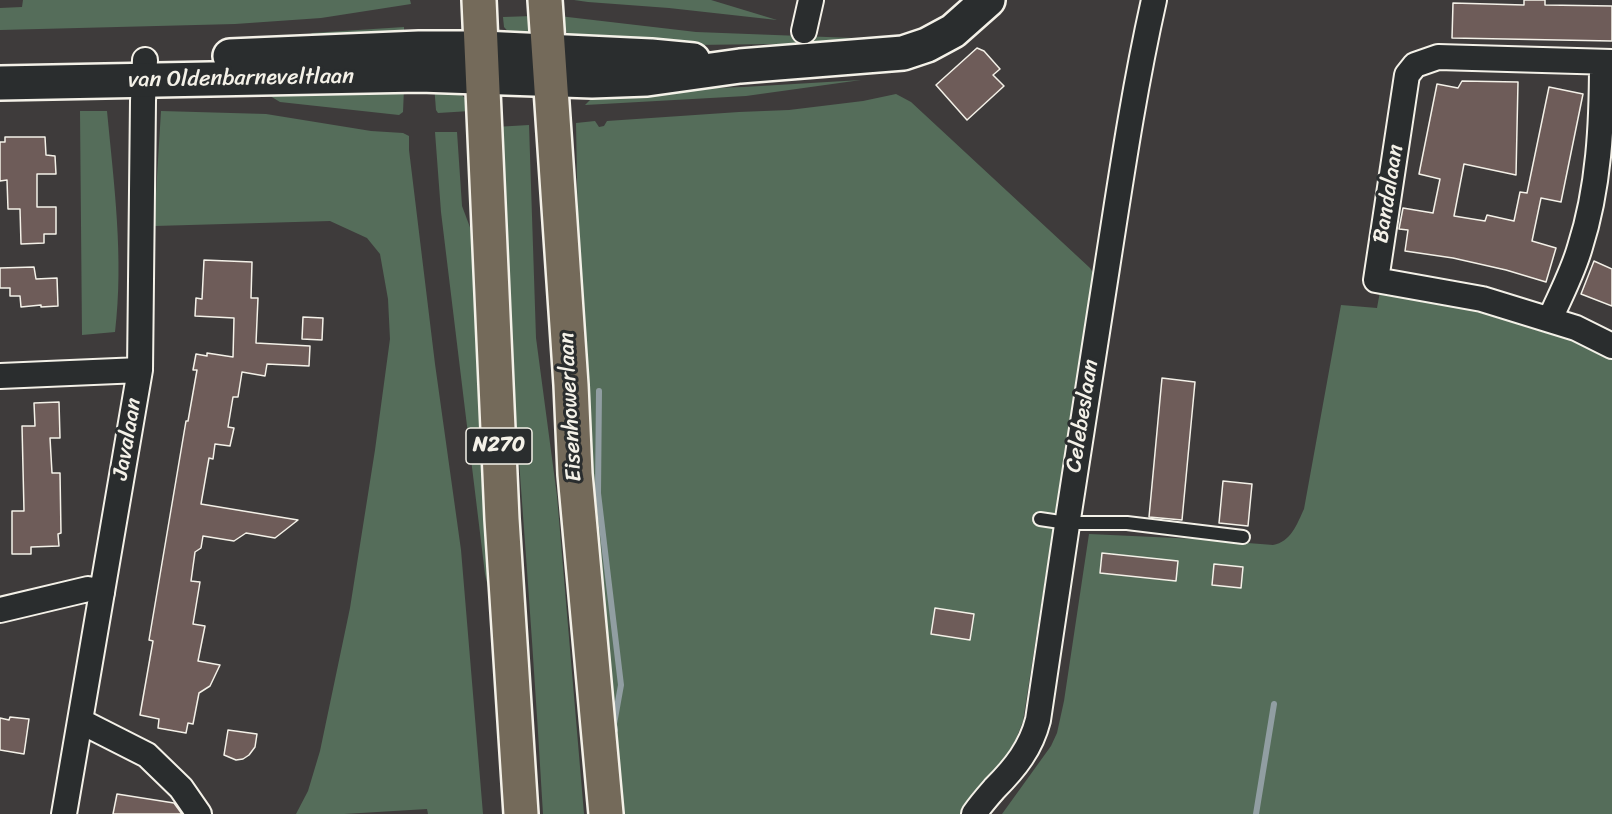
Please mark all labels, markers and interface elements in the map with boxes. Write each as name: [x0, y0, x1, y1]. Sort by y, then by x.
street label: van Oldenbarneveltlaan: [128, 64, 354, 94]
street label: Bandalaan: [1368, 143, 1410, 245]
street label: Eisenhowerlaan: [554, 332, 588, 482]
street label: Celebeslaan: [1061, 358, 1105, 474]
street label: Javalaan: [108, 396, 148, 482]
road number: N270: [466, 428, 532, 464]

